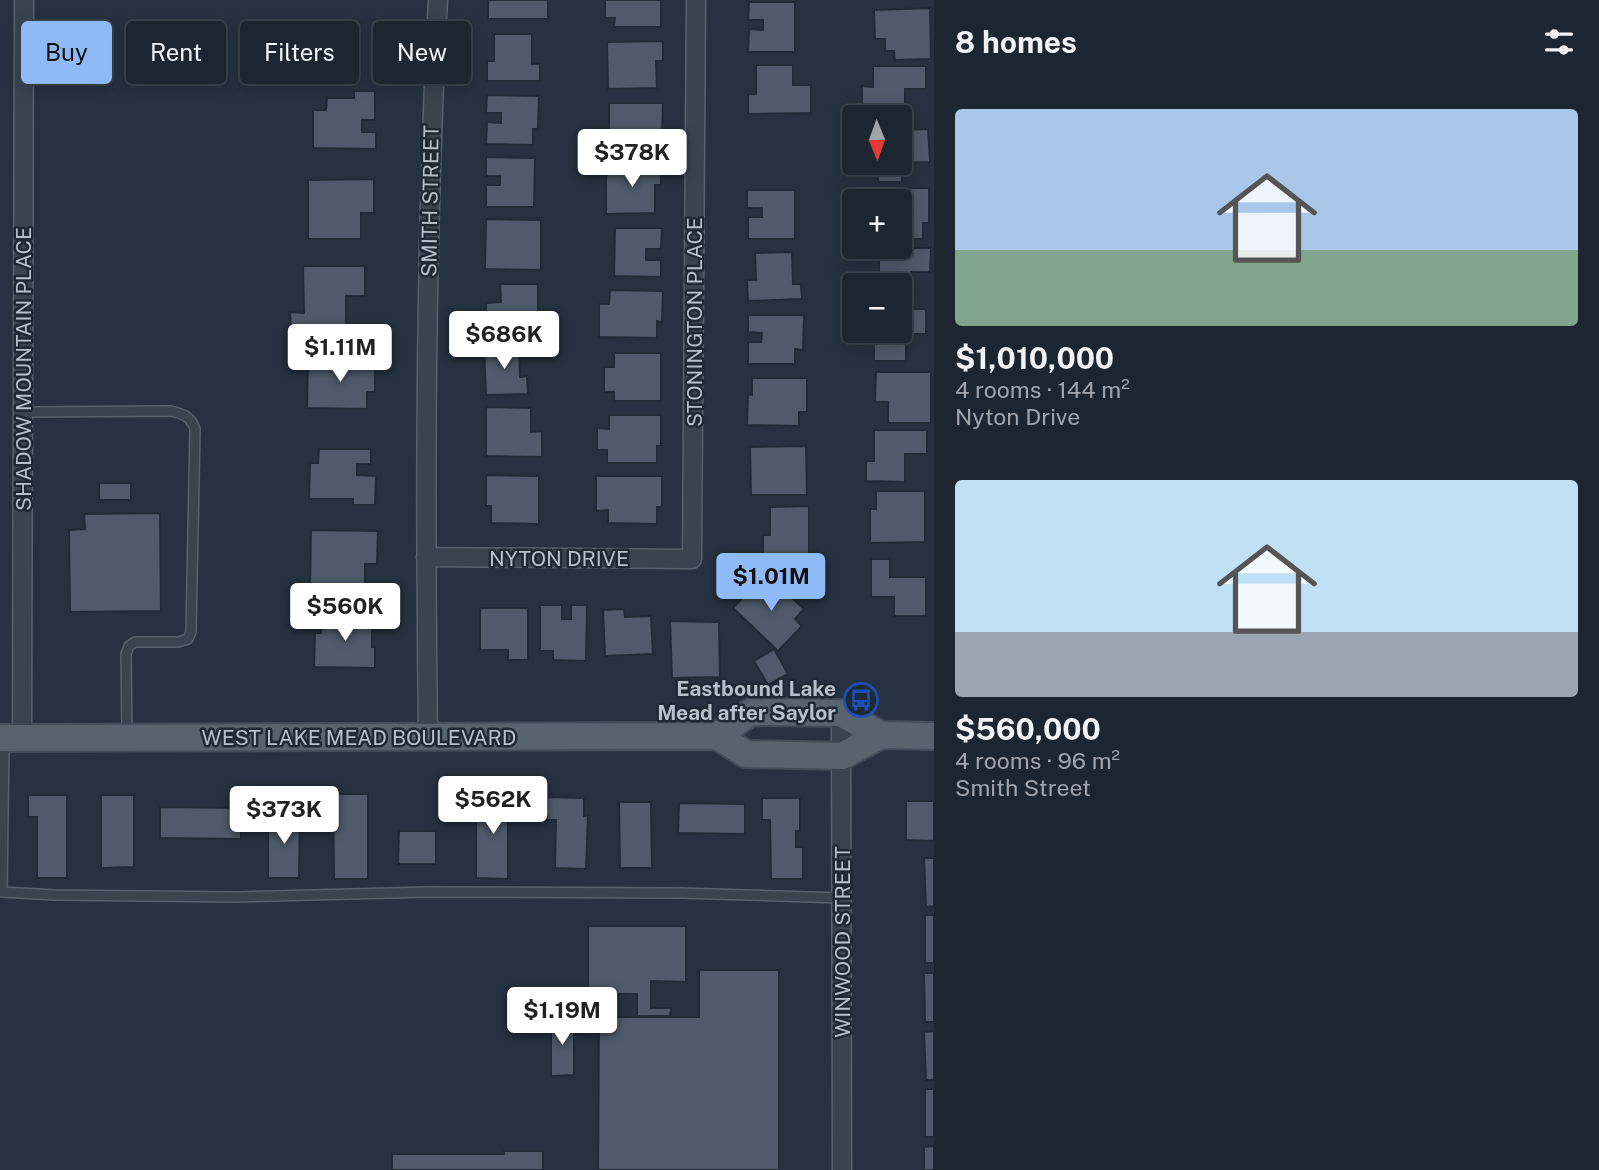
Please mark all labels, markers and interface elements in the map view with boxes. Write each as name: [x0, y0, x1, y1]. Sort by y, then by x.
chip: Buy: [21, 21, 112, 84]
chip: Rent: [126, 21, 226, 84]
chip: Filters: [240, 21, 359, 84]
chip: New: [373, 21, 471, 84]
icon: filters: [1540, 23, 1578, 61]
text: 8 homes: [955, 24, 1077, 60]
north arrow: [842, 105, 912, 175]
map controls: [842, 105, 912, 343]
street label: SMITH STREET: [416, 125, 444, 277]
pin: $378K: [583, 130, 681, 189]
text: $378K: [594, 138, 670, 165]
icon: home: [1204, 155, 1330, 281]
button: +: [842, 189, 912, 259]
street label: STONINGTON PLACE: [682, 217, 707, 427]
street label: SHADOW MOUNTAIN PLACE: [11, 227, 36, 511]
button: −: [842, 273, 912, 343]
pin: $686K: [455, 312, 553, 371]
text: $686K: [465, 320, 543, 347]
pin: $1.11M: [283, 324, 397, 384]
text: $1.11M: [304, 333, 376, 360]
text: $1,010,000: [955, 340, 1114, 376]
text: 4 rooms · 144 m²: [955, 376, 1130, 403]
text: Nyton Drive: [955, 403, 1080, 430]
icon: home: [1204, 526, 1330, 652]
street label: NYTON DRIVE: [489, 546, 629, 571]
pin: $1.01M: [714, 554, 828, 613]
text: $1.01M: [732, 562, 810, 589]
pin: $560K: [296, 584, 394, 643]
text: $560K: [306, 592, 384, 619]
place label: Eastbound Lake Mead after Saylor: [657, 676, 836, 725]
bus stop icon: Eastbound Lake Mead after Saylor: [842, 681, 880, 719]
text: $560,000: [955, 711, 1101, 747]
street label: WEST LAKE MEAD BOULEVARD: [202, 725, 516, 750]
text: 4 rooms · 96 m²: [955, 747, 1120, 774]
text: Smith Street: [955, 774, 1091, 801]
pin: $562K: [444, 776, 542, 836]
text: $562K: [454, 785, 532, 812]
pin: $373K: [235, 786, 333, 846]
text: $373K: [246, 795, 322, 822]
street label: WINWOOD STREET: [830, 846, 855, 1038]
pin: $1.19M: [505, 988, 619, 1047]
text: $1.19M: [523, 996, 601, 1023]

